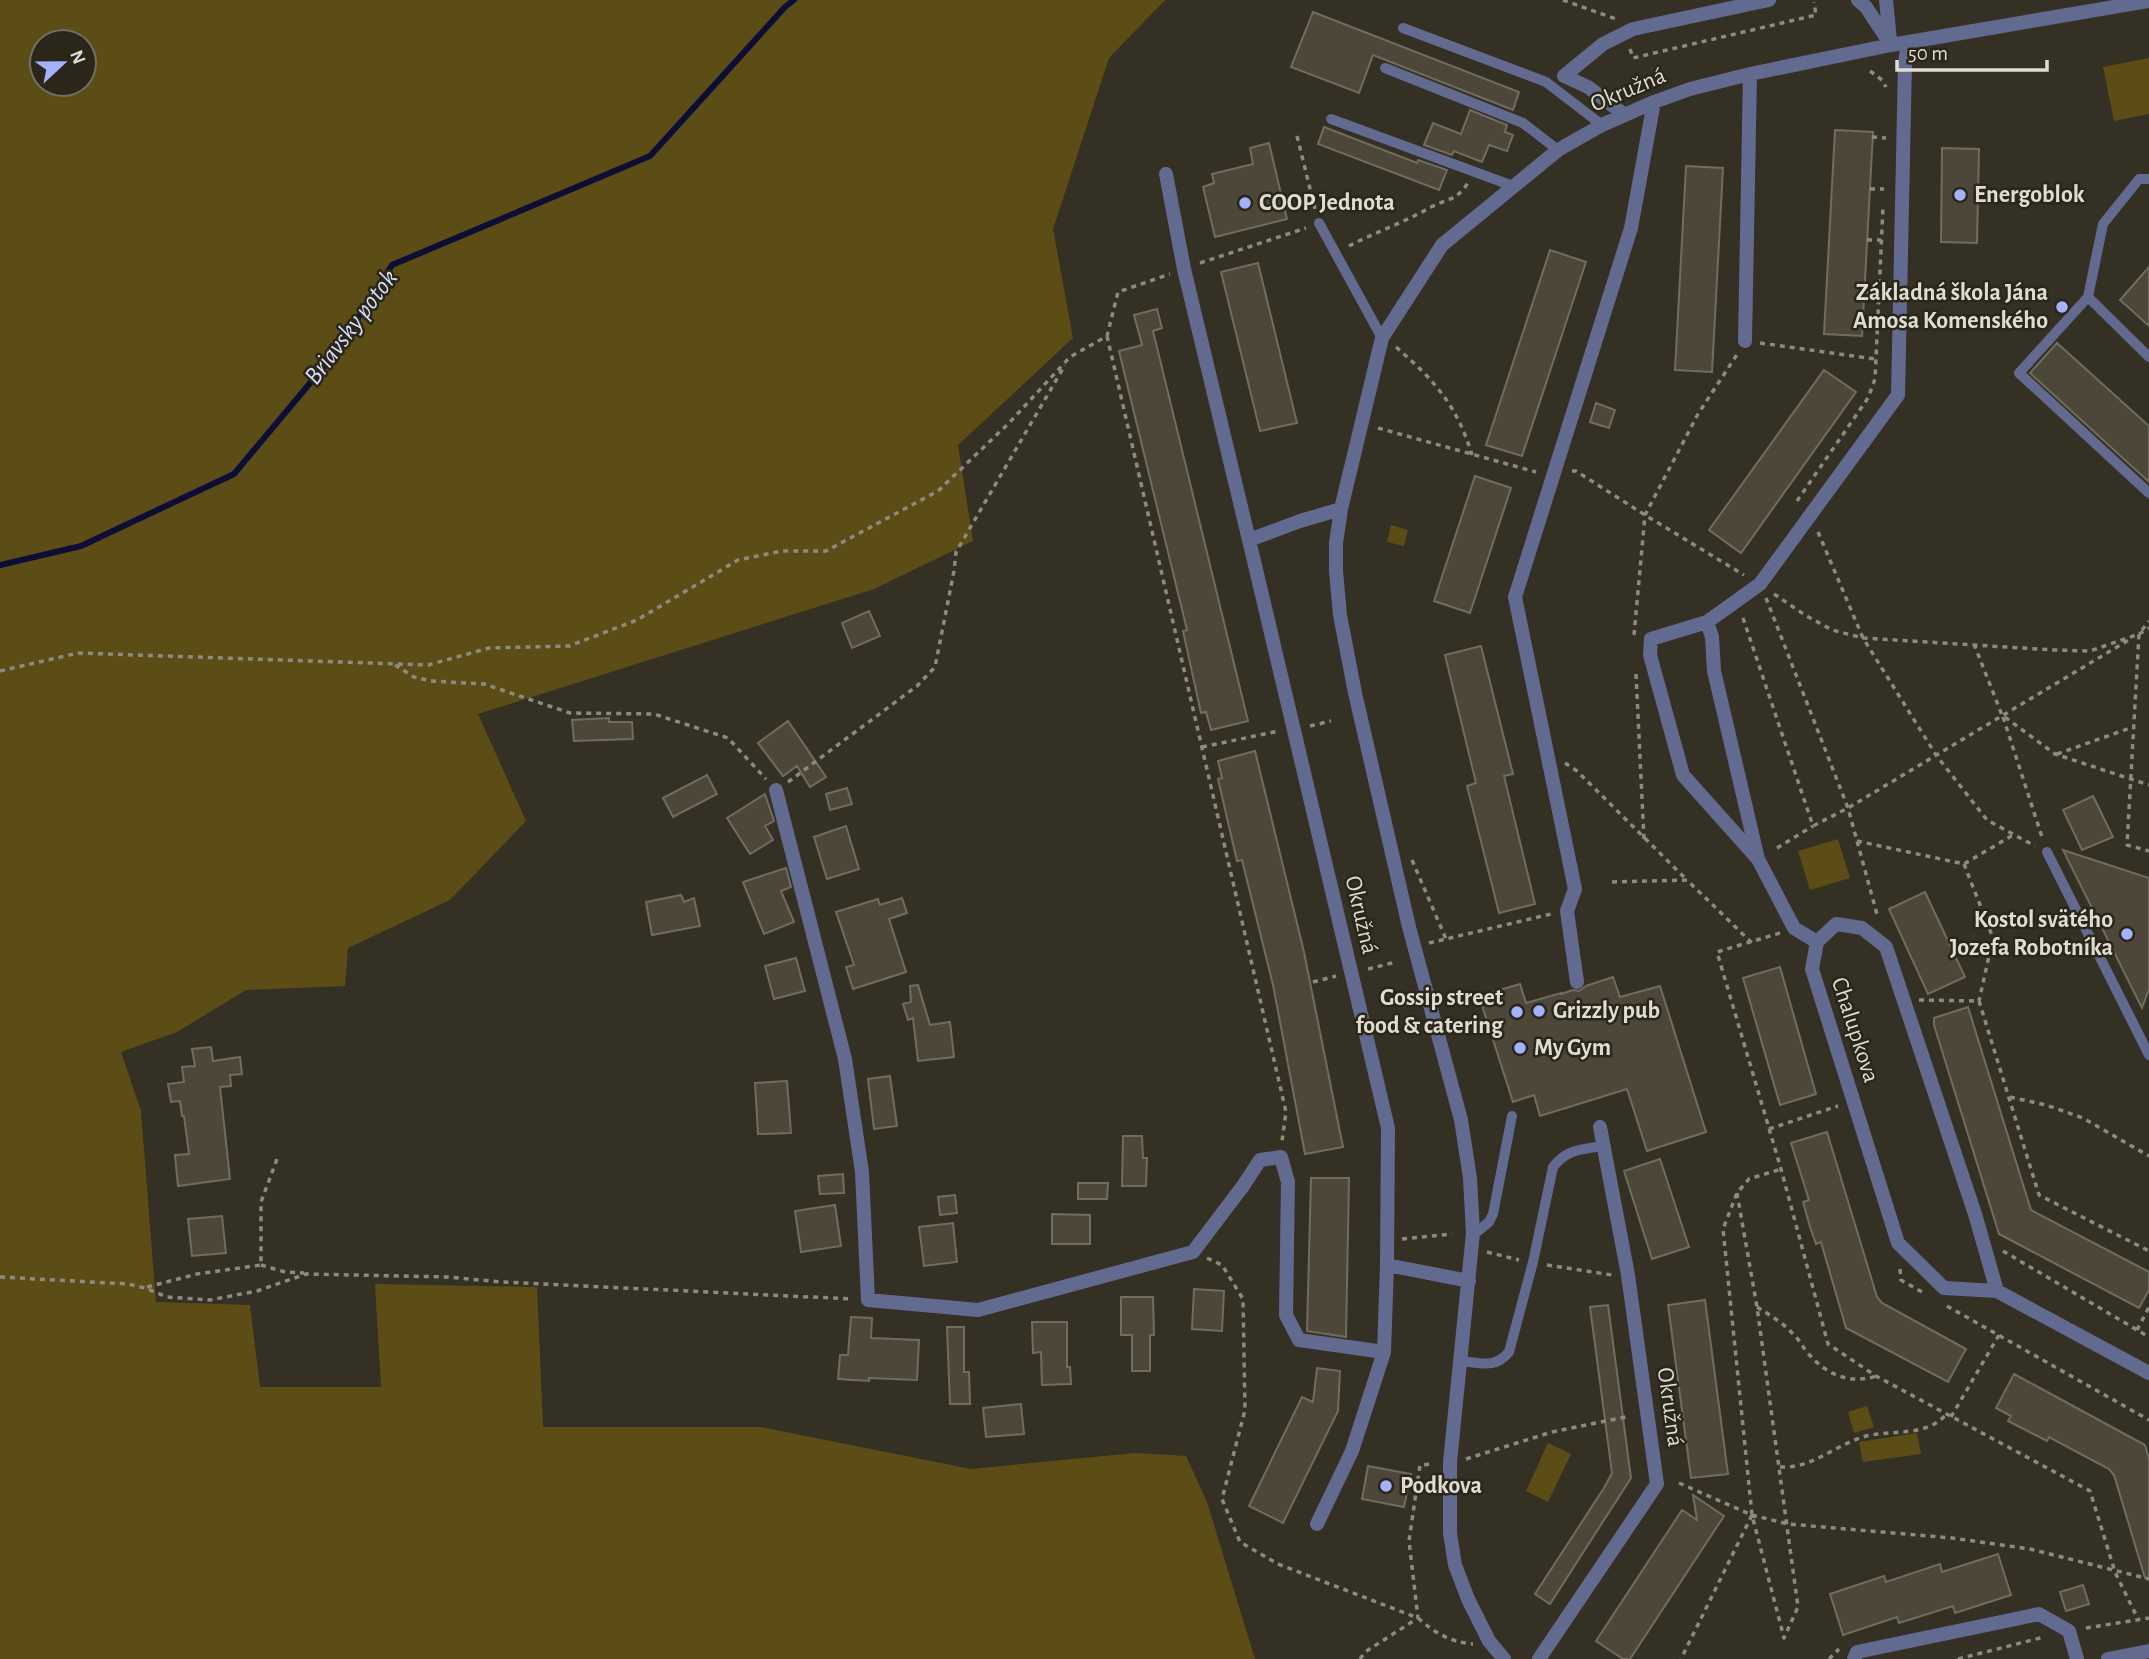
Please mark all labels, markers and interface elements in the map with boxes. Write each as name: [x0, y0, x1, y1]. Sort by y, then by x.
north arrow: [28, 28, 98, 98]
scale bar: [1897, 28, 2048, 72]
text: 50 m: [1908, 43, 1948, 64]
text: N: [66, 48, 89, 67]
street label: Okružná: [1587, 63, 1669, 117]
place label: Energoblok: [1974, 183, 2085, 207]
marker: Energoblok: [1952, 187, 1968, 203]
place label: COOP Jednota: [1259, 191, 1395, 215]
marker: COOP Jednota: [1237, 195, 1253, 211]
water label: Briavsky potok: [300, 265, 402, 389]
place label: Základná škola Jána Amosa Komenského: [1853, 281, 2048, 333]
marker: Základná škola Jána Amosa Komenského: [2054, 299, 2070, 315]
street label: Okružná: [1340, 874, 1382, 956]
place label: Kostol svätého Jozefa Robotníka: [1950, 908, 2113, 960]
marker: Kostol svätého Jozefa Robotníka: [2119, 926, 2135, 942]
street label: Chalupkova: [1827, 974, 1883, 1086]
place label: Gossip street food & catering: [1356, 986, 1504, 1038]
place label: Grizzly pub: [1553, 999, 1660, 1023]
marker: Grizzly pub: [1531, 1003, 1547, 1019]
marker: Gossip street food & catering: [1509, 1004, 1525, 1020]
place label: My Gym: [1534, 1036, 1611, 1060]
marker: My Gym: [1512, 1040, 1528, 1056]
street label: Okružná: [1653, 1366, 1687, 1448]
place label: Podkova: [1400, 1474, 1482, 1498]
marker: Podkova: [1378, 1478, 1394, 1494]

